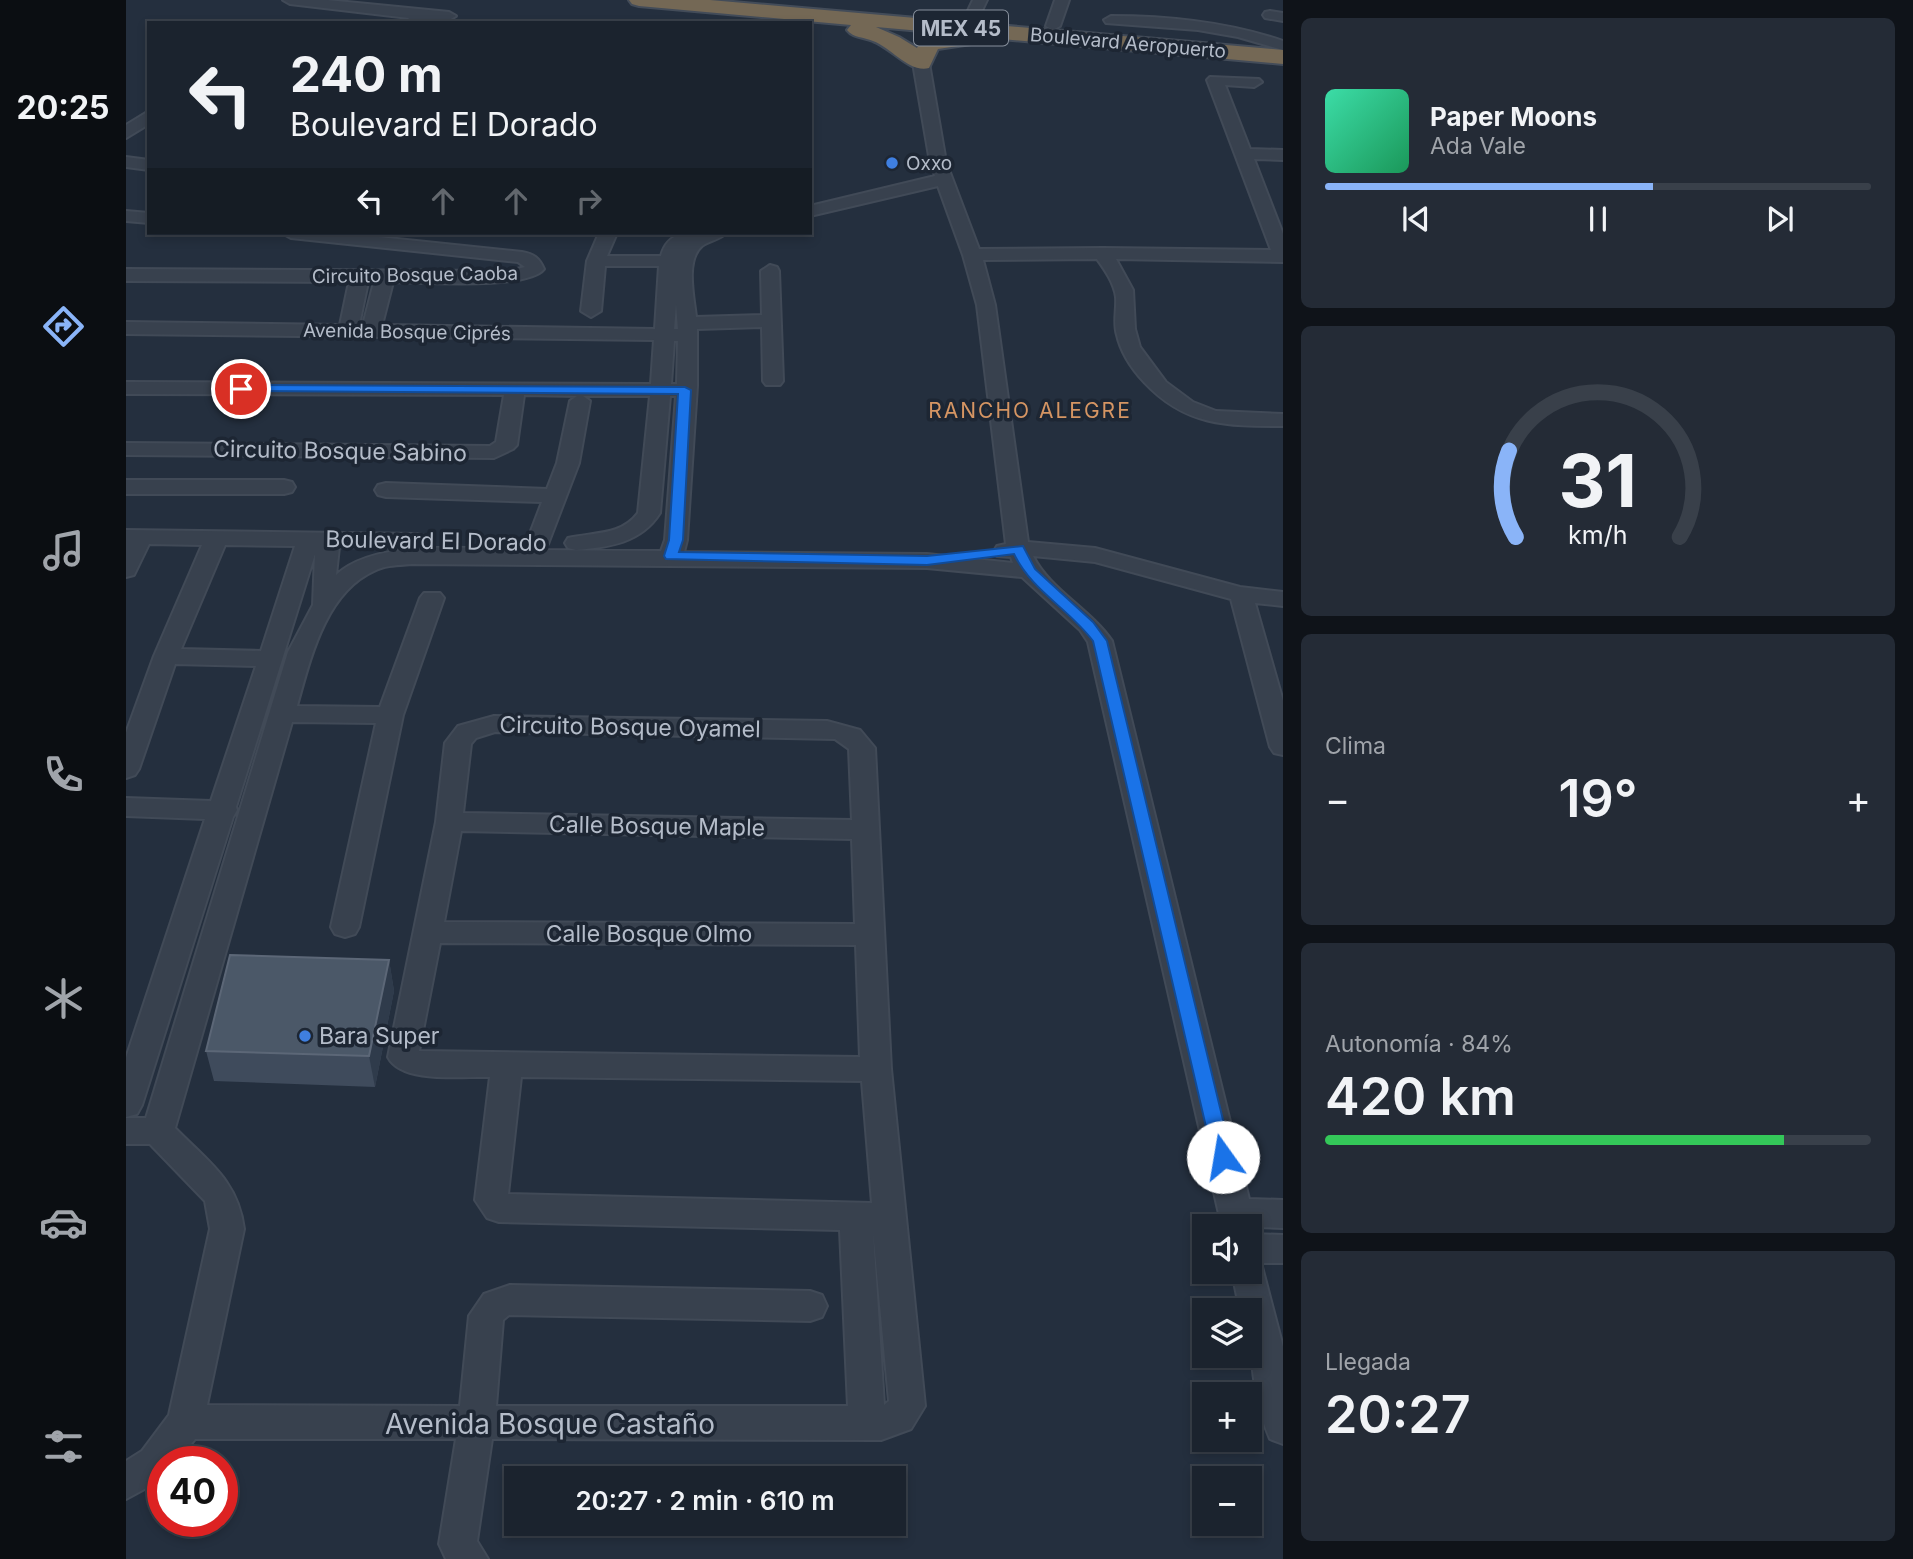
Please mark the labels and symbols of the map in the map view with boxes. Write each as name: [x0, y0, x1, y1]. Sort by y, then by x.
road number: MEX 45: [914, 10, 1008, 46]
street label: Boulevard Aeropuerto: [1029, 23, 1227, 63]
place label: Oxxo: [906, 152, 952, 175]
marker: Oxxo: [884, 155, 900, 171]
street label: Circuito Bosque Caoba: [312, 262, 518, 288]
street label: Avenida Bosque Ciprés: [303, 319, 511, 345]
pin: [211, 359, 271, 419]
district label: RANCHO ALEGRE: [928, 398, 1132, 423]
street label: Circuito Bosque Sabino: [213, 435, 467, 467]
street label: Boulevard El Dorado: [325, 525, 547, 557]
street label: Circuito Bosque Oyamel: [499, 711, 761, 743]
street label: Calle Bosque Maple: [549, 810, 765, 842]
street label: Calle Bosque Olmo: [546, 920, 752, 948]
place label: Bara Super: [319, 1022, 440, 1050]
marker: Bara Super: [297, 1028, 313, 1044]
position arrow: [1186, 1120, 1260, 1194]
street label: Avenida Bosque Castaño: [385, 1407, 715, 1441]
speed limit sign: 40: [147, 1446, 238, 1537]

